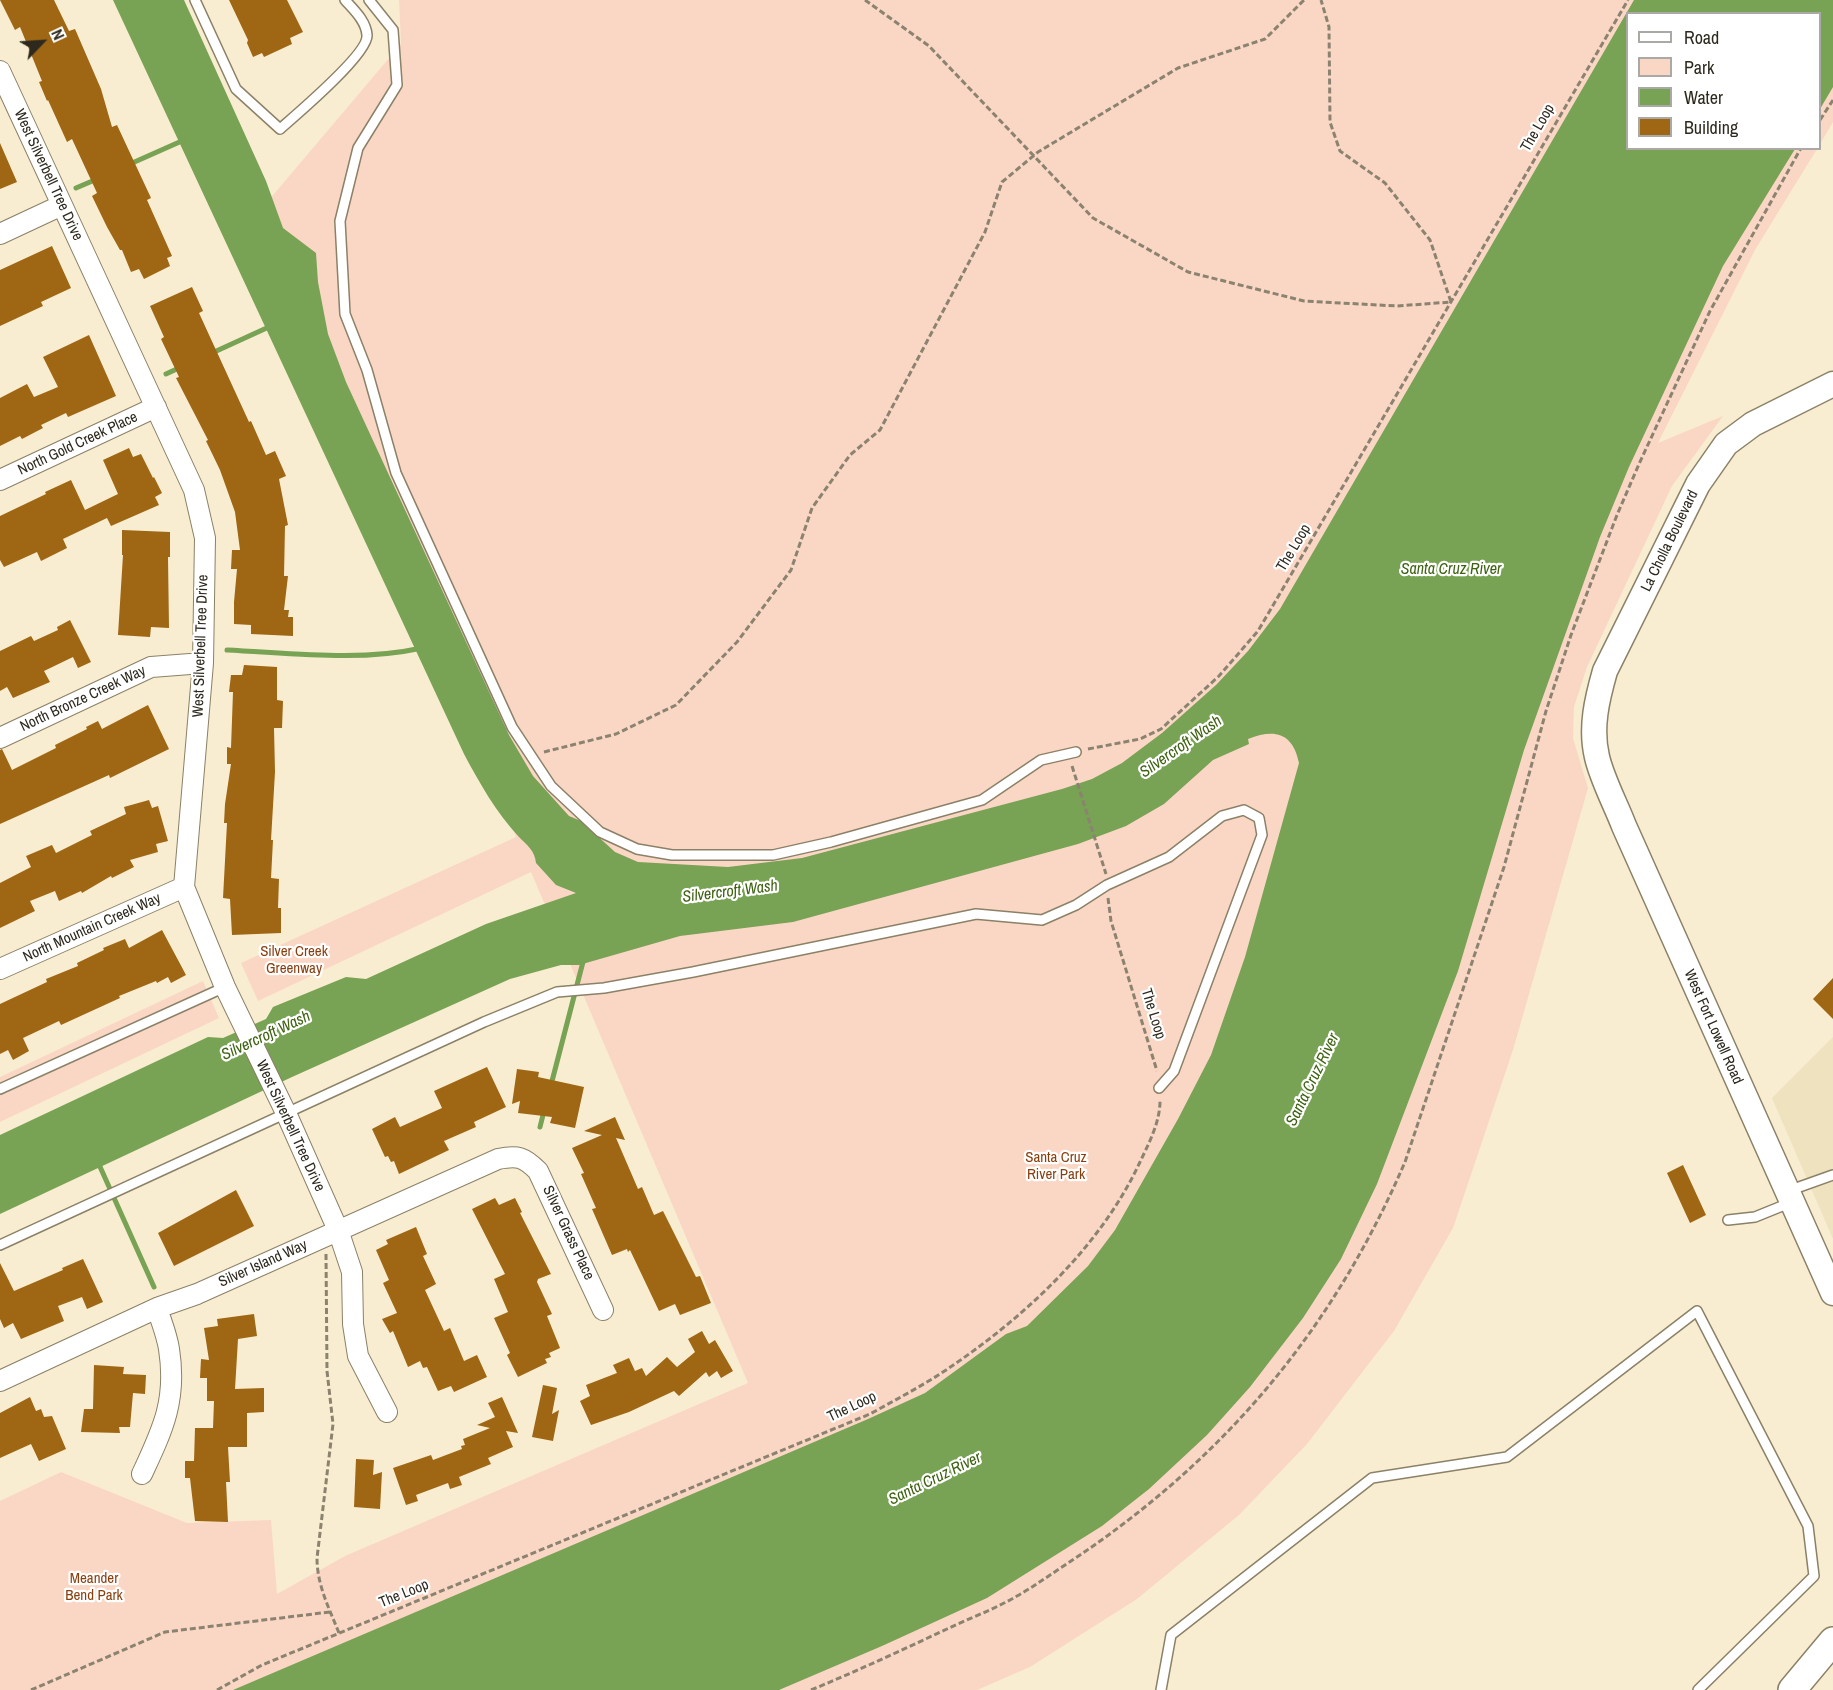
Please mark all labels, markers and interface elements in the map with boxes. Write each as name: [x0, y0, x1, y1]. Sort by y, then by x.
north arrow: [12, 12, 72, 72]
legend: [1626, 12, 1821, 150]
text: N: [46, 25, 70, 43]
text: Road: [1684, 25, 1719, 50]
text: Park: [1684, 55, 1714, 80]
text: Water: [1684, 85, 1723, 110]
street label: The Loop: [1517, 101, 1559, 155]
street label: West Silverbell Tree Drive: [10, 106, 86, 244]
text: Building: [1684, 115, 1738, 140]
street label: North Gold Creek Place: [15, 408, 141, 480]
street label: La Cholla Boulevard: [1638, 487, 1702, 595]
street label: The Loop: [1273, 521, 1315, 575]
water label: Santa Cruz River: [1401, 560, 1501, 580]
street label: West Silverbell Tree Drive: [190, 574, 212, 718]
street label: North Bronze Creek Way: [17, 662, 149, 736]
water label: Silvercroft Wash: [1136, 712, 1226, 782]
water label: Silvercroft Wash: [681, 877, 779, 907]
street label: North Mountain Creek Way: [20, 890, 164, 966]
park label: Silver Creek Greenway: [260, 943, 328, 978]
street label: West Fort Lowell Road: [1680, 967, 1746, 1087]
street label: The Loop: [1137, 987, 1169, 1041]
water label: Silvercroft Wash: [218, 1007, 314, 1065]
water label: Santa Cruz River: [1282, 1031, 1344, 1129]
street label: West Silverbell Tree Drive: [252, 1057, 328, 1195]
park label: Santa Cruz River Park: [1025, 1149, 1087, 1184]
street label: Silver Grass Place: [538, 1183, 598, 1283]
street label: Silver Island Way: [216, 1236, 310, 1292]
street label: The Loop: [825, 1388, 879, 1426]
water label: Santa Cruz River: [886, 1448, 984, 1510]
park label: Meander Bend Park: [65, 1570, 123, 1605]
street label: The Loop: [377, 1576, 431, 1612]

